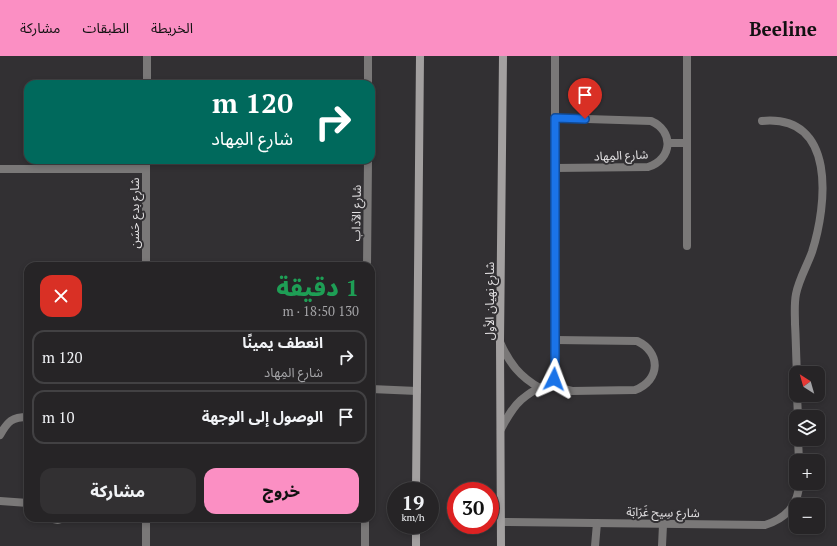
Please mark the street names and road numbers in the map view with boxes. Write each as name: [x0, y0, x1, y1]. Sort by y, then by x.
street label: شارع المِهاد: [593, 147, 649, 165]
street label: شارع بدع حَسَن: [127, 178, 144, 248]
street label: شارع الآداب: [348, 185, 366, 241]
street label: شارع نهيان الأول: [482, 262, 499, 340]
street label: شارع سِيح غَرَابَة: [626, 504, 700, 522]

